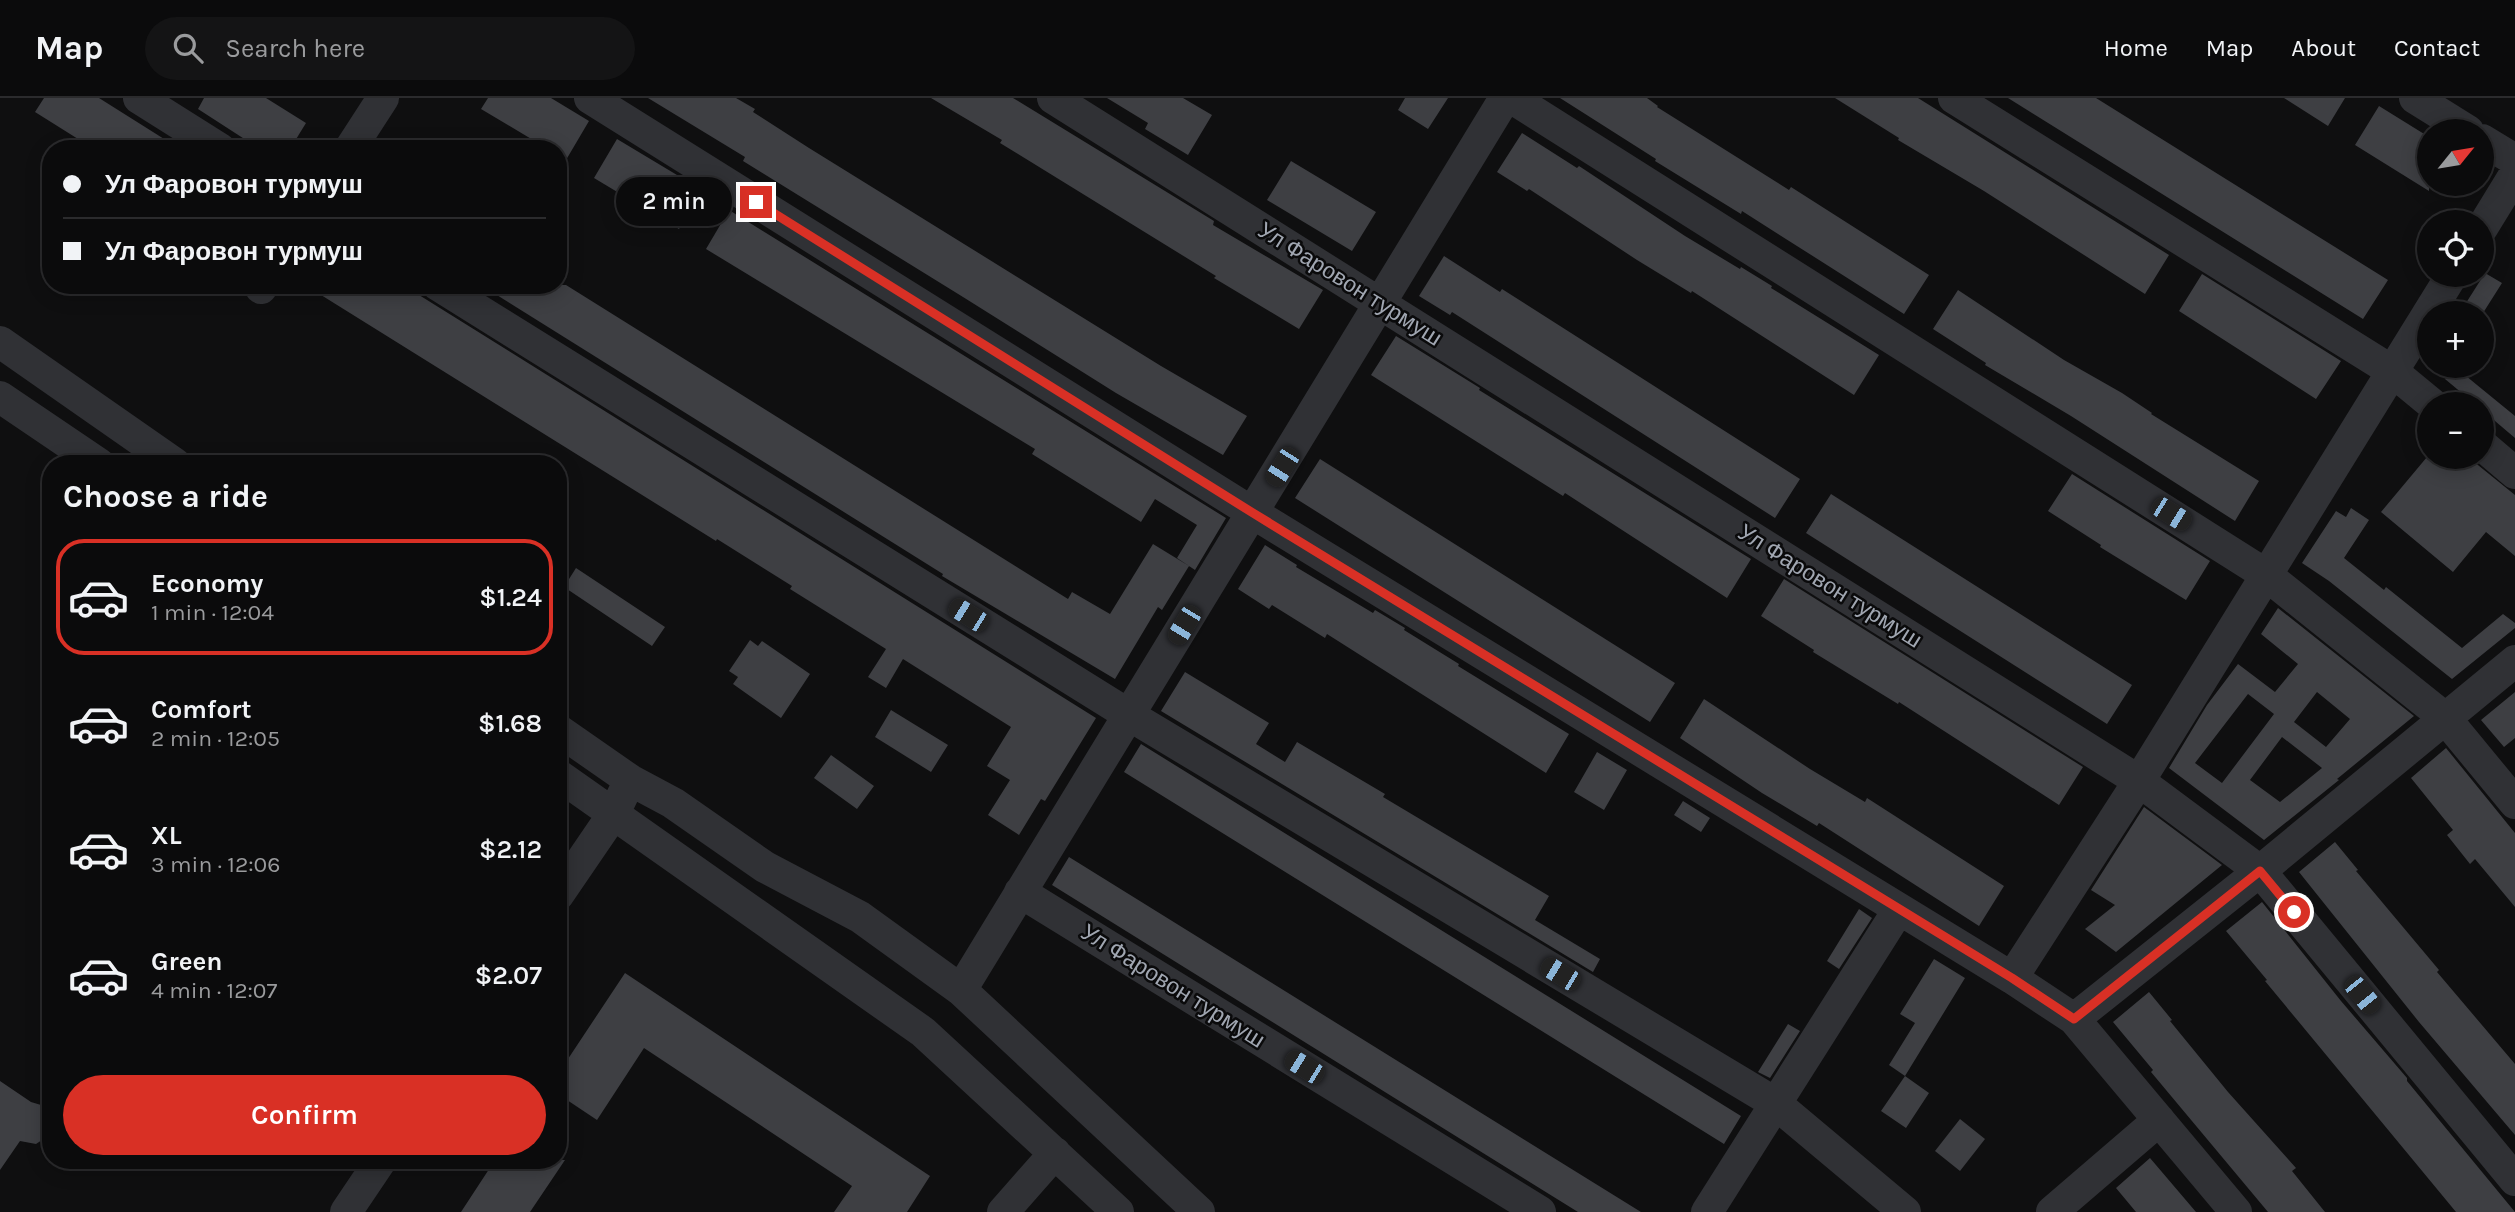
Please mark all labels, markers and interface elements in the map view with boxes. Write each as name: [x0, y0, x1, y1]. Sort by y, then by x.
search box: [145, 17, 635, 80]
text: Map: [35, 29, 103, 67]
icon: search: [169, 29, 207, 67]
text: Search here: [225, 33, 365, 64]
text: Home: [2104, 34, 2168, 62]
text: Map: [2206, 34, 2253, 62]
text: About: [2291, 34, 2356, 62]
text: Contact: [2394, 34, 2480, 62]
north arrow: [2417, 119, 2494, 196]
map controls: [2417, 119, 2494, 469]
text: Ул Фаровон турмуш: [105, 169, 363, 200]
callout: 2 min: [616, 178, 732, 226]
route end: [740, 186, 772, 218]
text: 2 min: [643, 188, 705, 215]
button: locate: [2417, 210, 2494, 287]
street label: Ул Фаровон турмуш: [1253, 216, 1447, 352]
text: Ул Фаровон турмуш: [105, 236, 363, 267]
button: +: [2417, 301, 2494, 378]
button: −: [2417, 392, 2494, 469]
car: [1262, 444, 1303, 490]
text: Choose a ride: [63, 478, 268, 515]
car: [2148, 494, 2195, 534]
street label: Ул Фаровон турмуш: [1733, 518, 1927, 654]
icon: car: [67, 566, 130, 629]
text: Economy: [151, 568, 263, 599]
text: $1.24: [479, 582, 542, 613]
car: [945, 595, 992, 635]
text: 1 min · 12:04: [151, 599, 274, 626]
car: [1165, 602, 1204, 648]
icon: car: [67, 692, 130, 755]
text: Comfort: [151, 694, 252, 725]
text: $1.68: [478, 708, 542, 739]
text: 2 min · 12:05: [151, 725, 280, 752]
icon: car: [67, 818, 130, 881]
text: XL: [151, 820, 182, 851]
text: $2.12: [479, 834, 542, 865]
text: 3 min · 12:06: [151, 851, 280, 878]
route start: [2278, 896, 2310, 928]
street label: Ул Фаровон турмуш: [1076, 918, 1270, 1054]
icon: car: [67, 944, 130, 1007]
text: Green: [151, 946, 223, 977]
car: [1537, 954, 1584, 994]
text: $2.07: [475, 960, 542, 991]
car: [2341, 972, 2384, 1018]
text: 4 min · 12:07: [151, 977, 277, 1004]
car: [1281, 1047, 1328, 1087]
button: Confirm: [63, 1075, 546, 1155]

